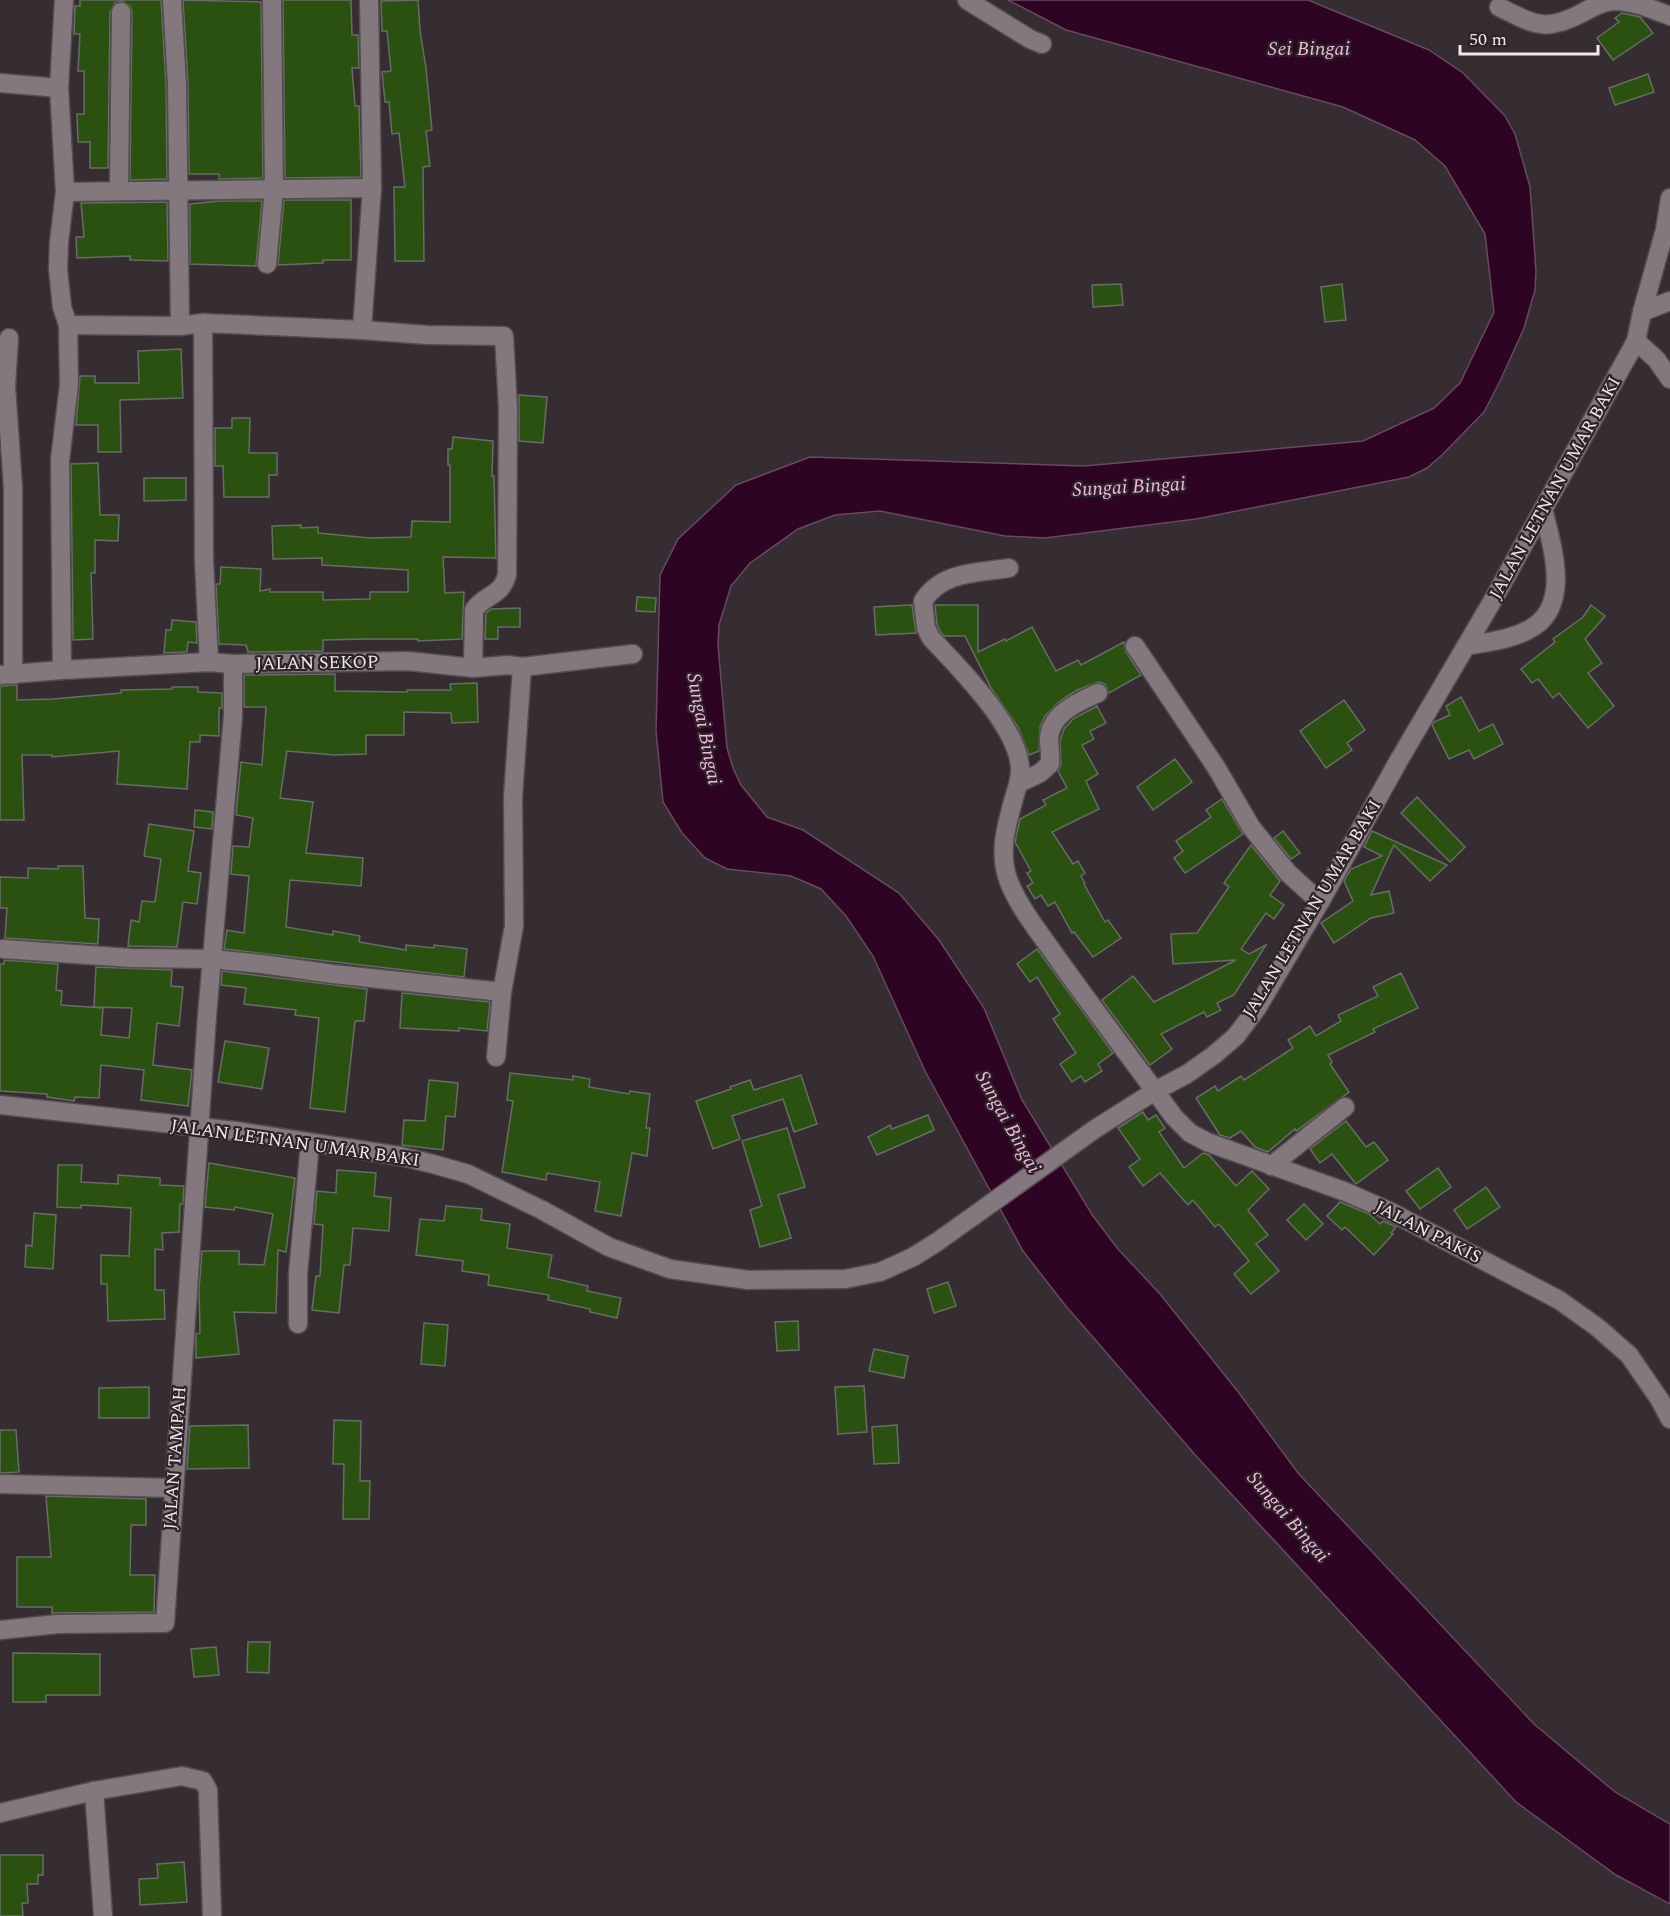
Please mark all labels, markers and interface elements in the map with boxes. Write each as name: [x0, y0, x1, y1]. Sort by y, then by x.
scale bar: [1460, 18, 1598, 56]
text: 50 m: [1469, 26, 1507, 53]
water label: Sei Bingai: [1268, 34, 1350, 64]
street label: JALAN LETNAN UMAR BAKI: [1482, 372, 1628, 604]
water label: Sungai Bingai: [1072, 469, 1187, 505]
street label: JALAN SEKOP: [255, 648, 379, 678]
water label: Sungai Bingai: [678, 671, 730, 788]
street label: JALAN LETNAN UMAR BAKI: [1236, 794, 1388, 1024]
water label: Sungai Bingai: [967, 1065, 1049, 1179]
street label: JALAN LETNAN UMAR BAKI: [169, 1112, 421, 1174]
street label: JALAN PAKIS: [1370, 1194, 1486, 1270]
street label: JALAN TAMPAH: [157, 1385, 193, 1531]
water label: Sungai Bingai: [1239, 1464, 1337, 1570]

